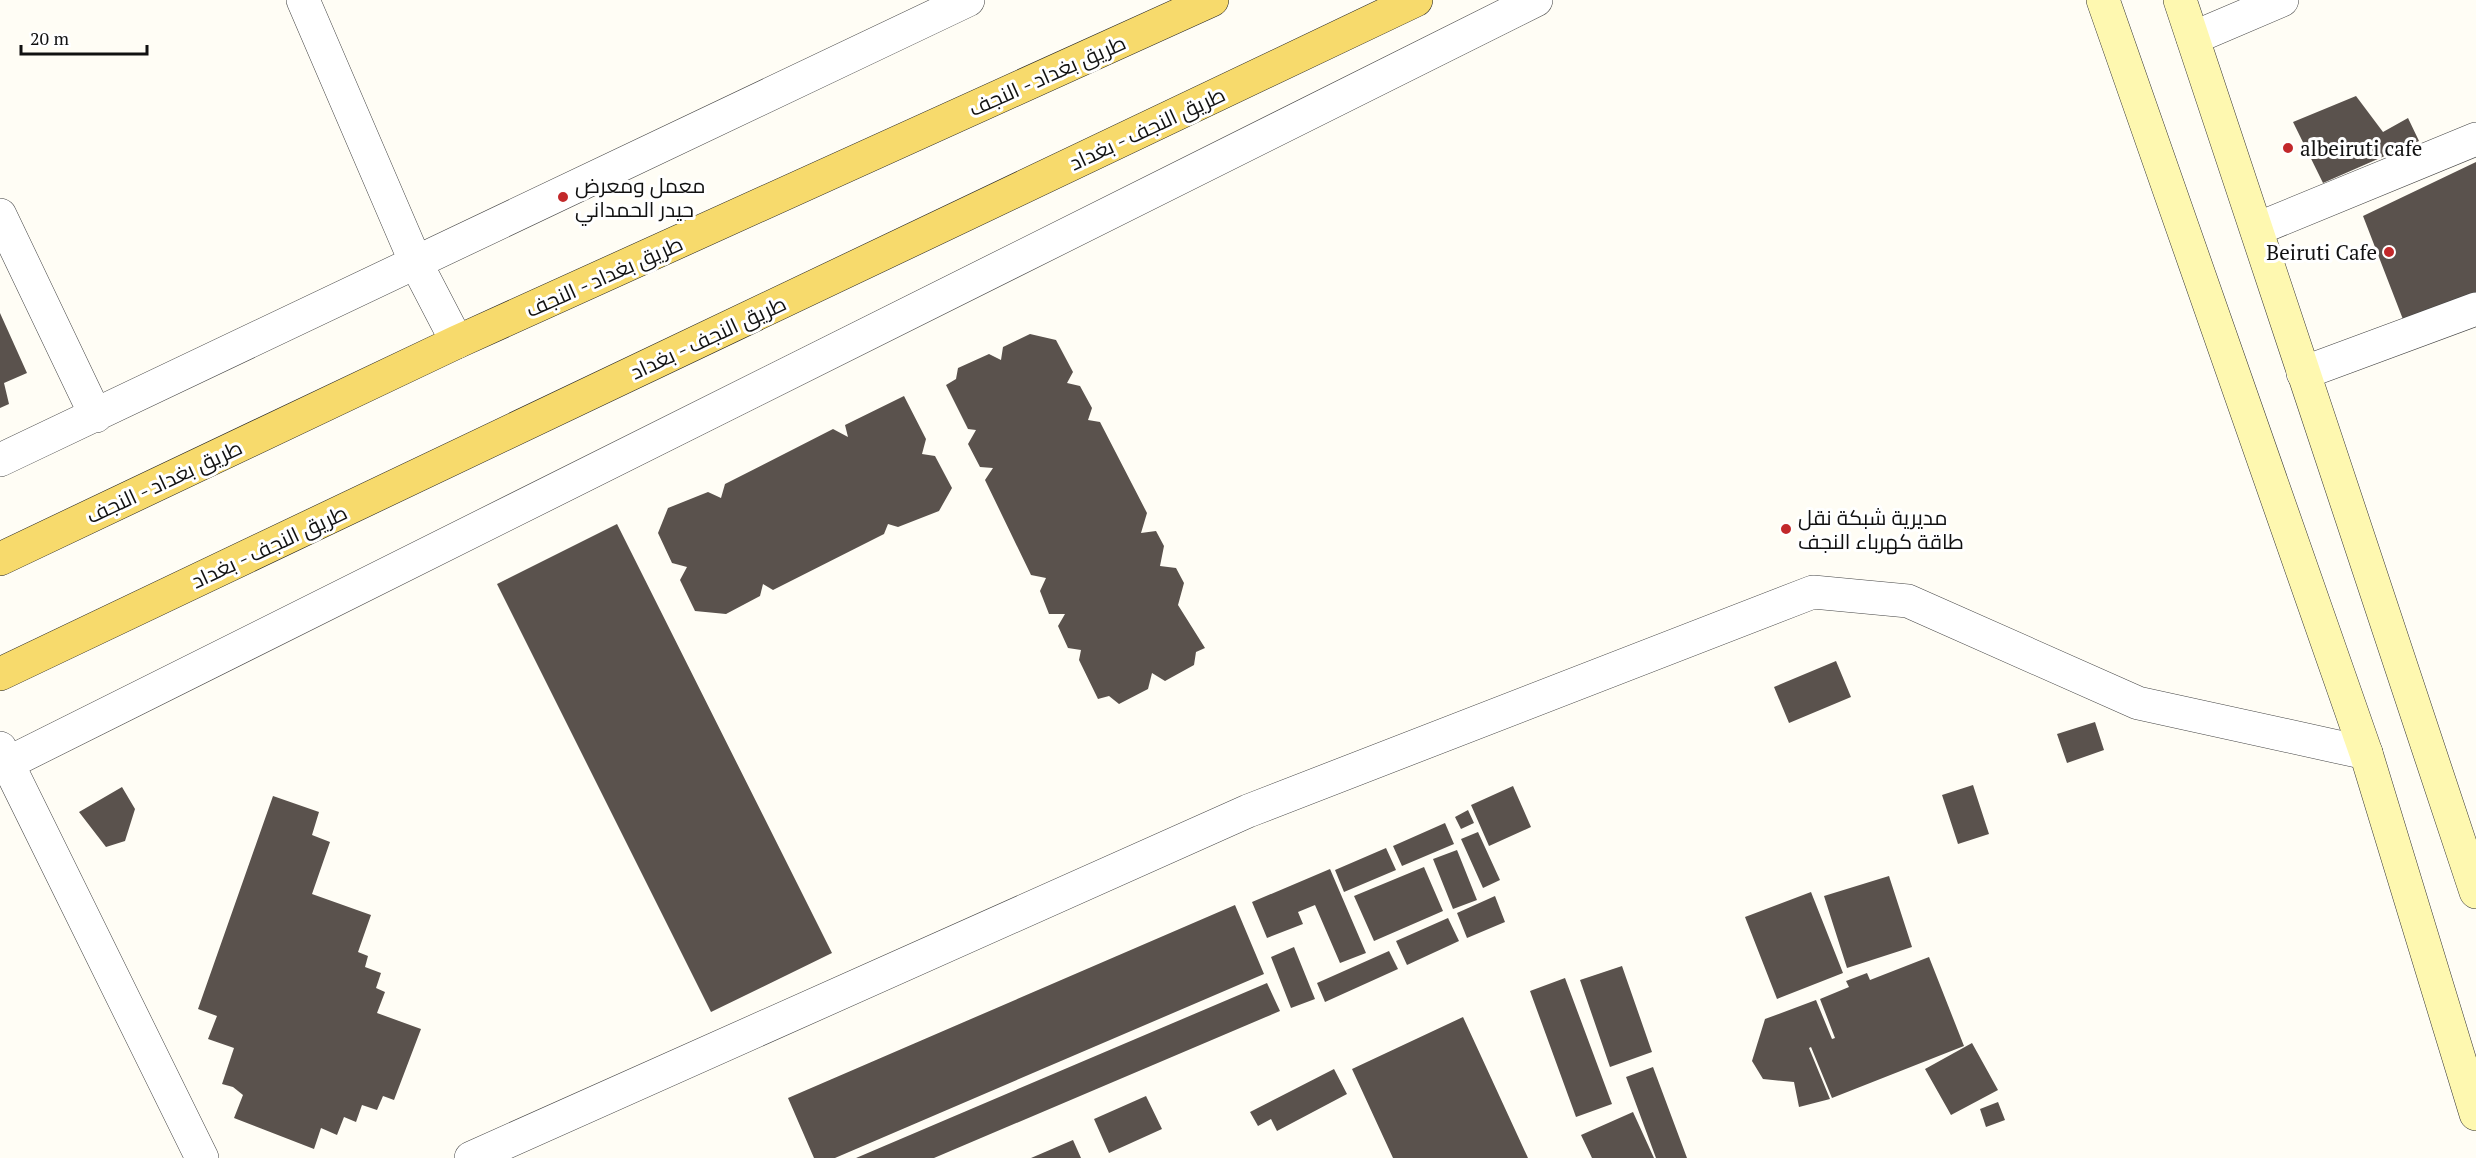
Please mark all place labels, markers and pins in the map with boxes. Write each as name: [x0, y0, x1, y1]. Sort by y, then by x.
place label: albeiruti cafe: [2300, 134, 2422, 162]
marker: albeiruti cafe: [2281, 141, 2295, 155]
place label: معمل ومعرض حيدر الحمداني: [575, 171, 705, 226]
marker: معمل ومعرض حيدر الحمداني: [556, 190, 570, 204]
place label: Beiruti Cafe: [2266, 238, 2377, 266]
marker: Beiruti Cafe: [2382, 245, 2396, 259]
place label: مديرية شبكة نقل طاقة كهرباء النجف: [1798, 503, 1964, 555]
marker: مديرية شبكة نقل طاقة كهرباء النجف: [1779, 522, 1793, 536]

